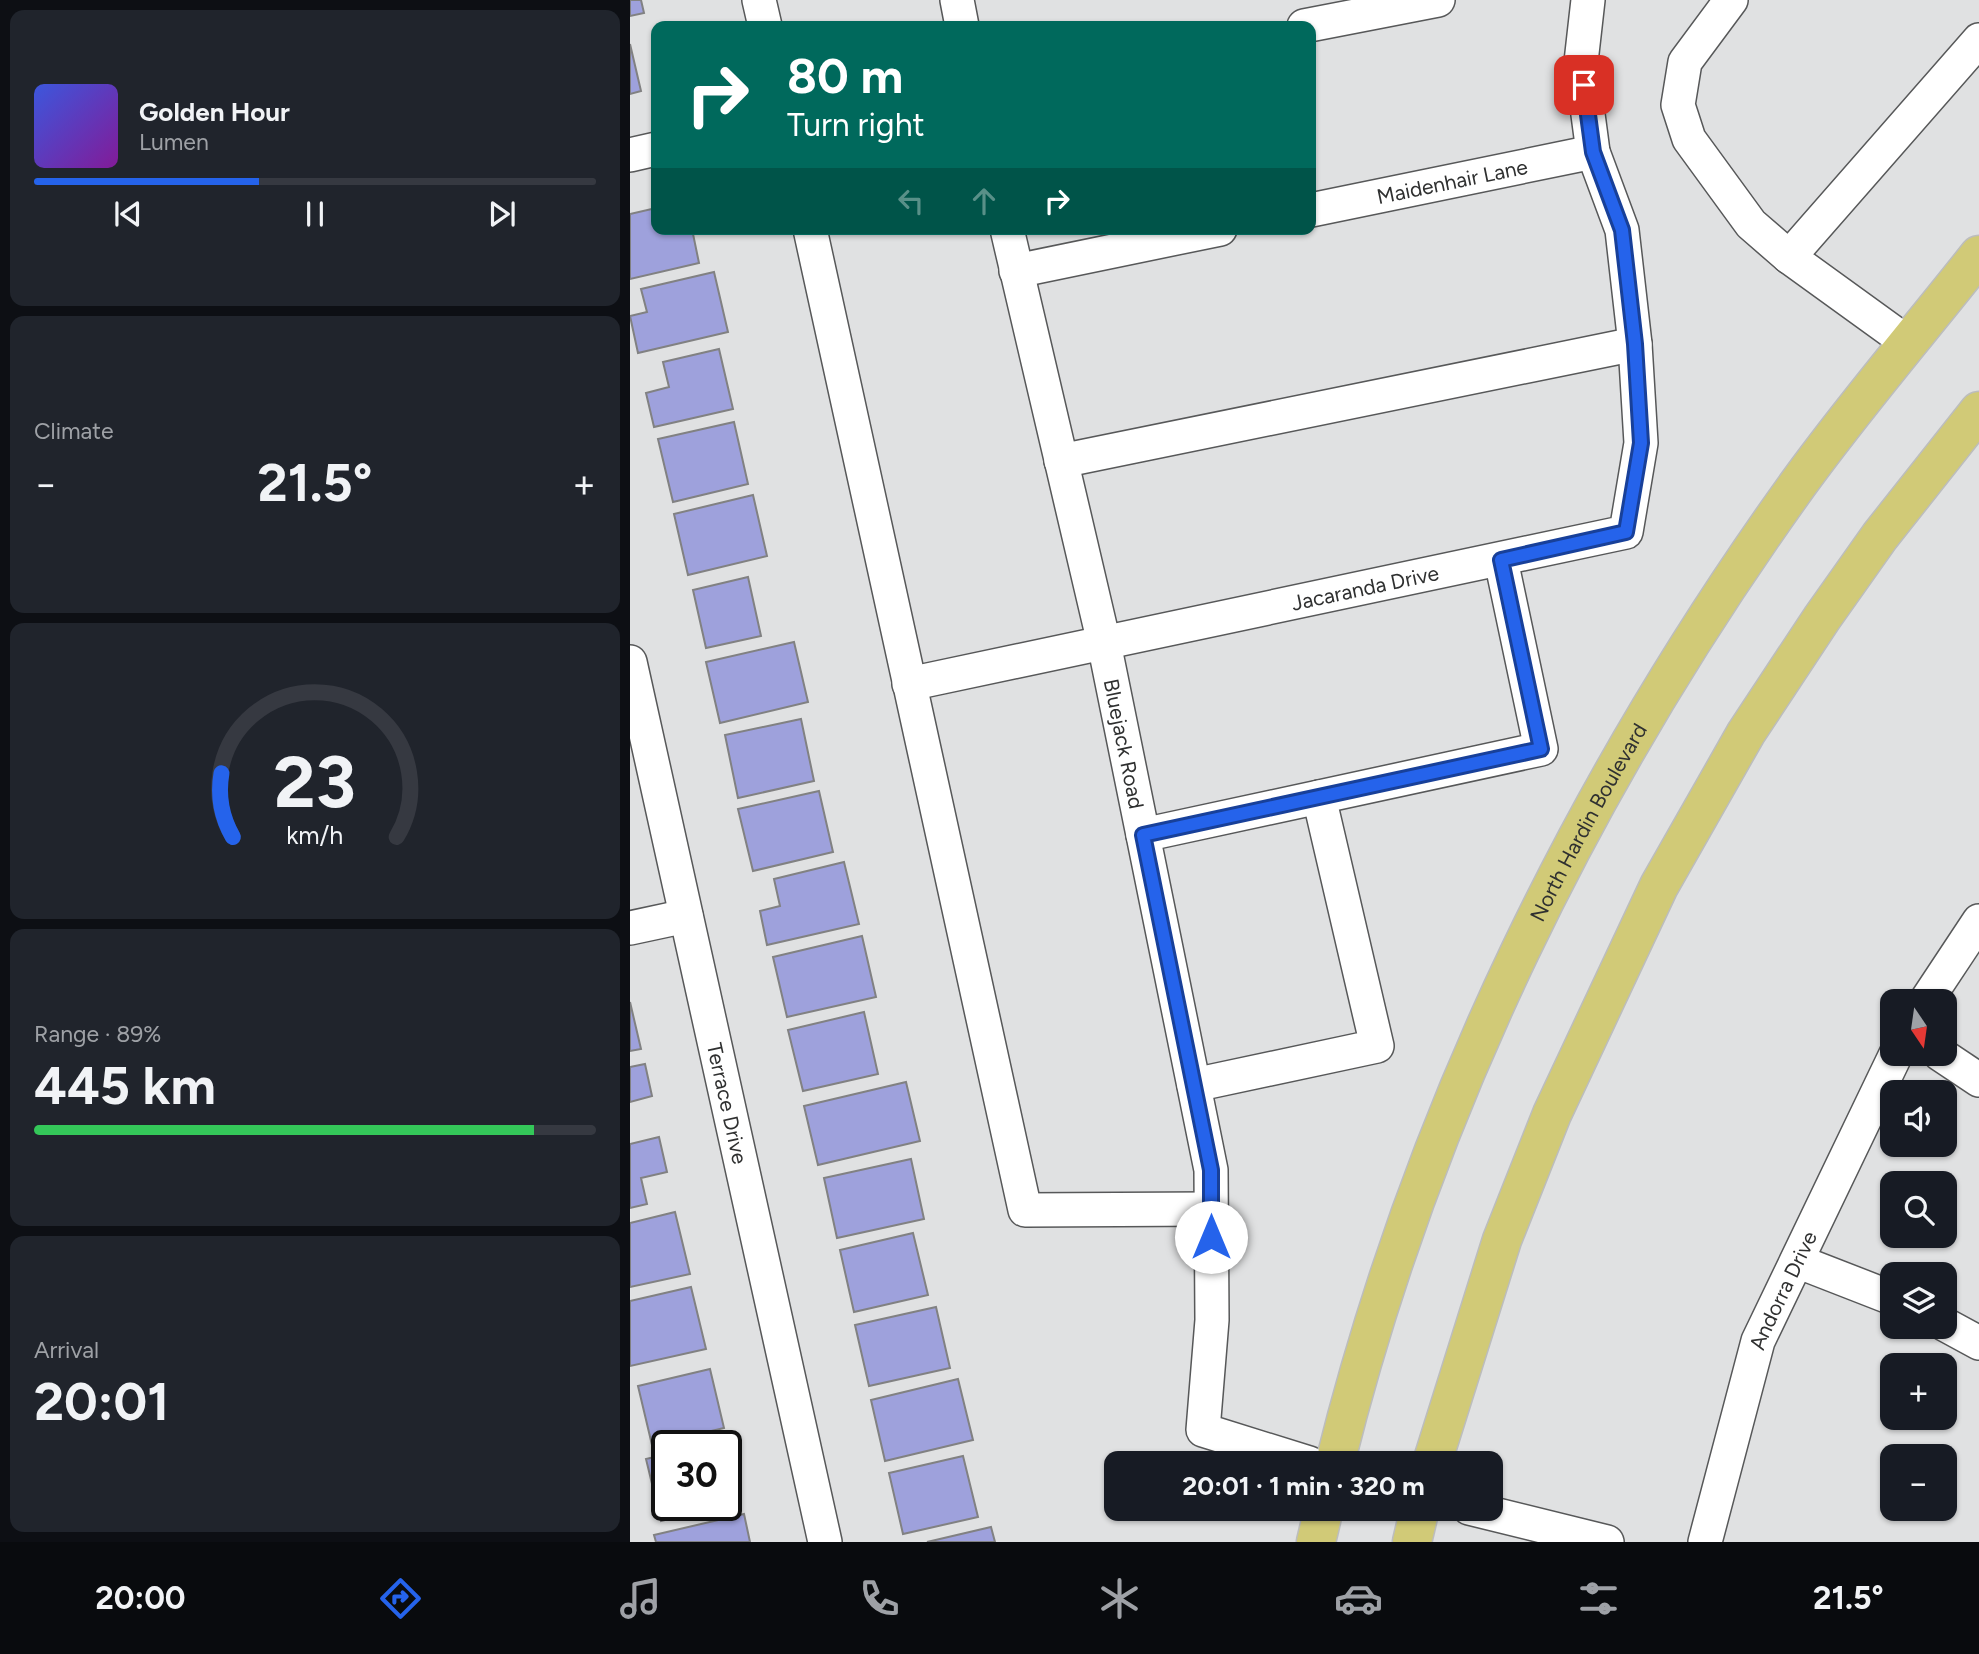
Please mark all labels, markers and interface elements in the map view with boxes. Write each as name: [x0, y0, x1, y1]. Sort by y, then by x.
text: 80 m: [787, 46, 903, 105]
icon: right: [672, 49, 763, 140]
pin: [1554, 55, 1614, 115]
icon: arrive: [1565, 66, 1603, 104]
text: Golden Hour: [139, 96, 290, 128]
text: Turn right: [787, 106, 925, 144]
text: Lumen: [139, 128, 209, 156]
street label: Maidenhair Lane: [1374, 153, 1530, 209]
icon: left: [892, 182, 930, 220]
icon: ahead: [965, 182, 1003, 220]
icon: right: [1038, 182, 1076, 220]
icon: previous: [109, 195, 147, 233]
icon: pause: [296, 195, 334, 233]
icon: next: [483, 195, 521, 233]
text: Climate: [34, 417, 113, 445]
text: 21.5°: [258, 452, 372, 514]
text: −: [34, 461, 58, 507]
text: +: [572, 461, 596, 507]
street label: Jacaranda Drive: [1289, 560, 1441, 615]
street label: Bluejack Road: [1099, 676, 1150, 811]
street label: North Hardin Boulevard: [1524, 719, 1652, 925]
text: 23: [274, 738, 356, 825]
text: km/h: [286, 820, 344, 850]
north arrow: [1880, 989, 1956, 1066]
map controls: [1880, 989, 1957, 1521]
text: Range · 89%: [34, 1020, 161, 1048]
street label: Terrace Drive: [702, 1040, 753, 1166]
text: 445 km: [34, 1055, 216, 1117]
button: sound: [1880, 1080, 1957, 1157]
button: search: [1880, 1171, 1957, 1248]
position arrow: [1174, 1200, 1248, 1274]
street label: Andorra Drive: [1744, 1227, 1822, 1352]
button: layers: [1880, 1262, 1957, 1339]
text: Arrival: [34, 1336, 99, 1364]
button: +: [1880, 1353, 1957, 1430]
text: 20:01: [34, 1371, 169, 1433]
speed limit sign: 30: [651, 1430, 742, 1521]
button: −: [1880, 1444, 1957, 1521]
text: 20:01 · 1 min · 320 m: [1182, 1470, 1425, 1502]
icon: directions: [376, 1574, 425, 1623]
icon: music: [616, 1574, 665, 1623]
icon: phone: [855, 1574, 904, 1623]
icon: climate: [1095, 1574, 1144, 1623]
icon: car: [1334, 1574, 1383, 1623]
icon: filters: [1574, 1574, 1623, 1623]
text: 20:00: [95, 1579, 186, 1617]
text: 21.5°: [1813, 1579, 1884, 1617]

